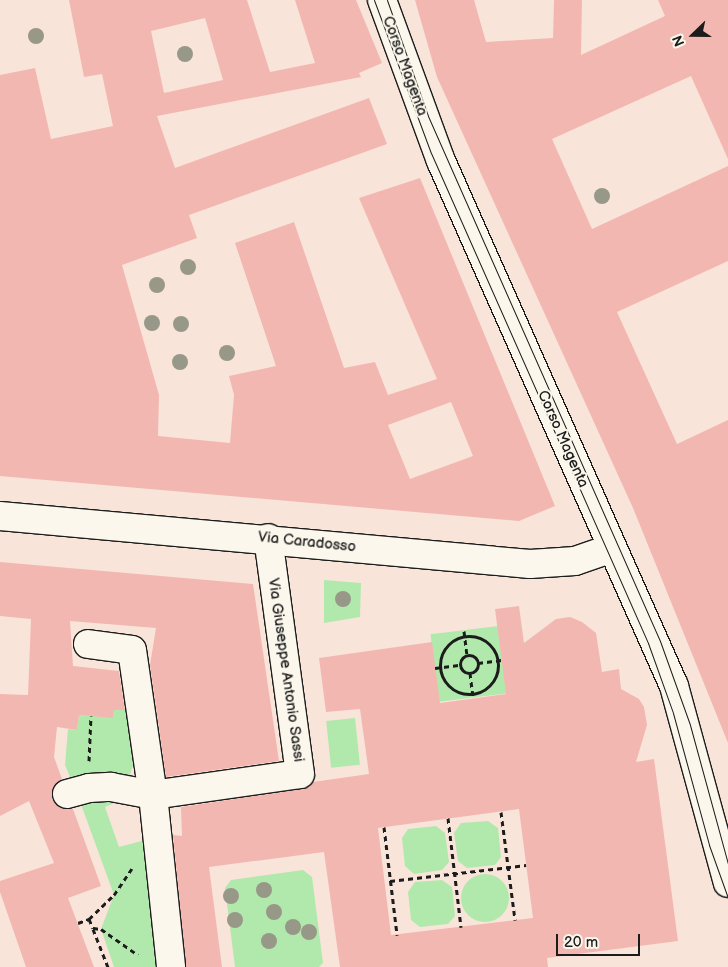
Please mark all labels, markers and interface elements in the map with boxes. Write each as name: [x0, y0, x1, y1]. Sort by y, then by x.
north arrow: [668, 10, 718, 60]
street label: Corso Magenta: [379, 14, 431, 118]
text: N: [669, 33, 688, 49]
street label: Corso Magenta: [533, 388, 593, 490]
street label: Via Caradosso: [257, 528, 357, 556]
street label: Via Giuseppe Antonio Sassi: [264, 577, 308, 763]
scale bar: [558, 924, 642, 956]
text: 20 m: [564, 933, 598, 952]

